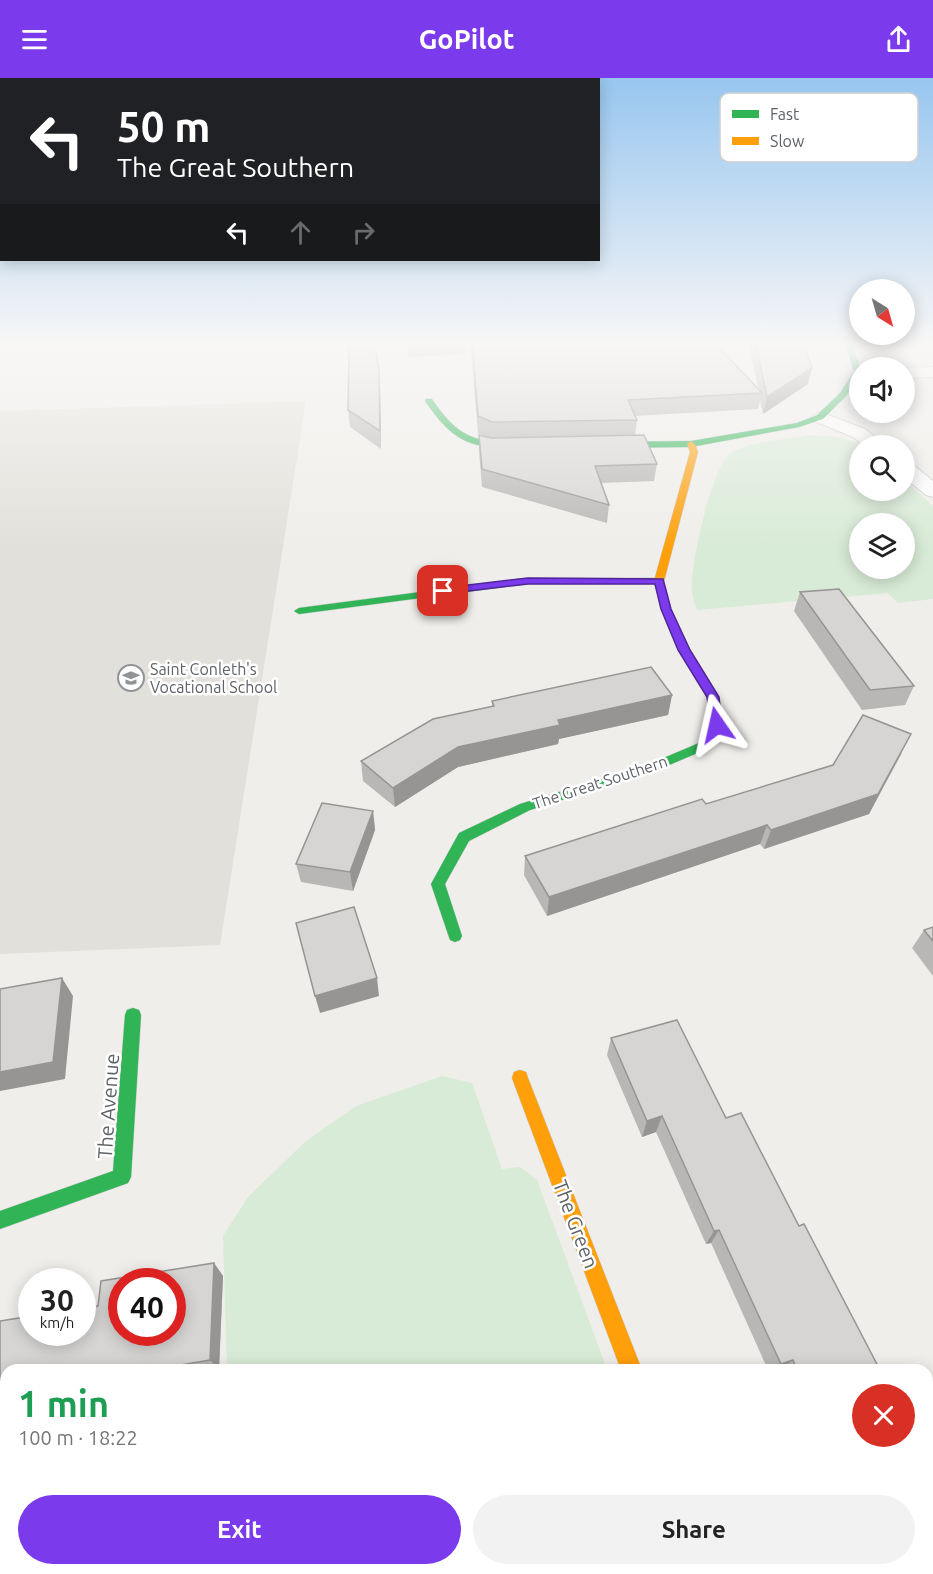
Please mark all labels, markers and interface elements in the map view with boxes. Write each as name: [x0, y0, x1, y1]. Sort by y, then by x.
icon: menu: [18, 23, 51, 56]
icon: share: [882, 23, 915, 56]
text: GoPilot: [419, 24, 514, 54]
legend: [720, 93, 918, 162]
icon: left: [18, 102, 96, 180]
text: 50 m: [117, 103, 211, 150]
text: Fast: [770, 105, 800, 123]
text: Slow: [770, 132, 805, 150]
text: The Great Southern: [117, 152, 354, 182]
icon: left: [221, 216, 254, 249]
icon: ahead: [284, 216, 317, 249]
icon: right: [347, 216, 380, 249]
north arrow: [849, 279, 915, 345]
map controls: [849, 279, 915, 579]
button: sound: [849, 357, 915, 423]
button: search: [849, 435, 915, 501]
button: layers: [849, 513, 915, 579]
pin: [417, 565, 468, 616]
icon: arrive: [426, 574, 459, 607]
place label: Saint Conleth's Vocational School: [150, 660, 277, 696]
school or university icon: Saint Conleth's Vocational School: [116, 663, 146, 693]
position arrow: [685, 693, 749, 757]
street label: The Great Southern: [530, 752, 670, 812]
street label: The Avenue: [93, 1053, 123, 1159]
street label: The Green: [549, 1177, 603, 1271]
speed limit sign: 40: [108, 1268, 186, 1346]
text: 30: [40, 1283, 74, 1317]
text: km/h: [40, 1314, 74, 1331]
text: 1 min: [18, 1383, 109, 1424]
button: close: [852, 1384, 915, 1447]
text: 100 m · 18:22: [18, 1426, 138, 1449]
button: Exit: [18, 1495, 461, 1564]
button: Share: [473, 1495, 915, 1564]

